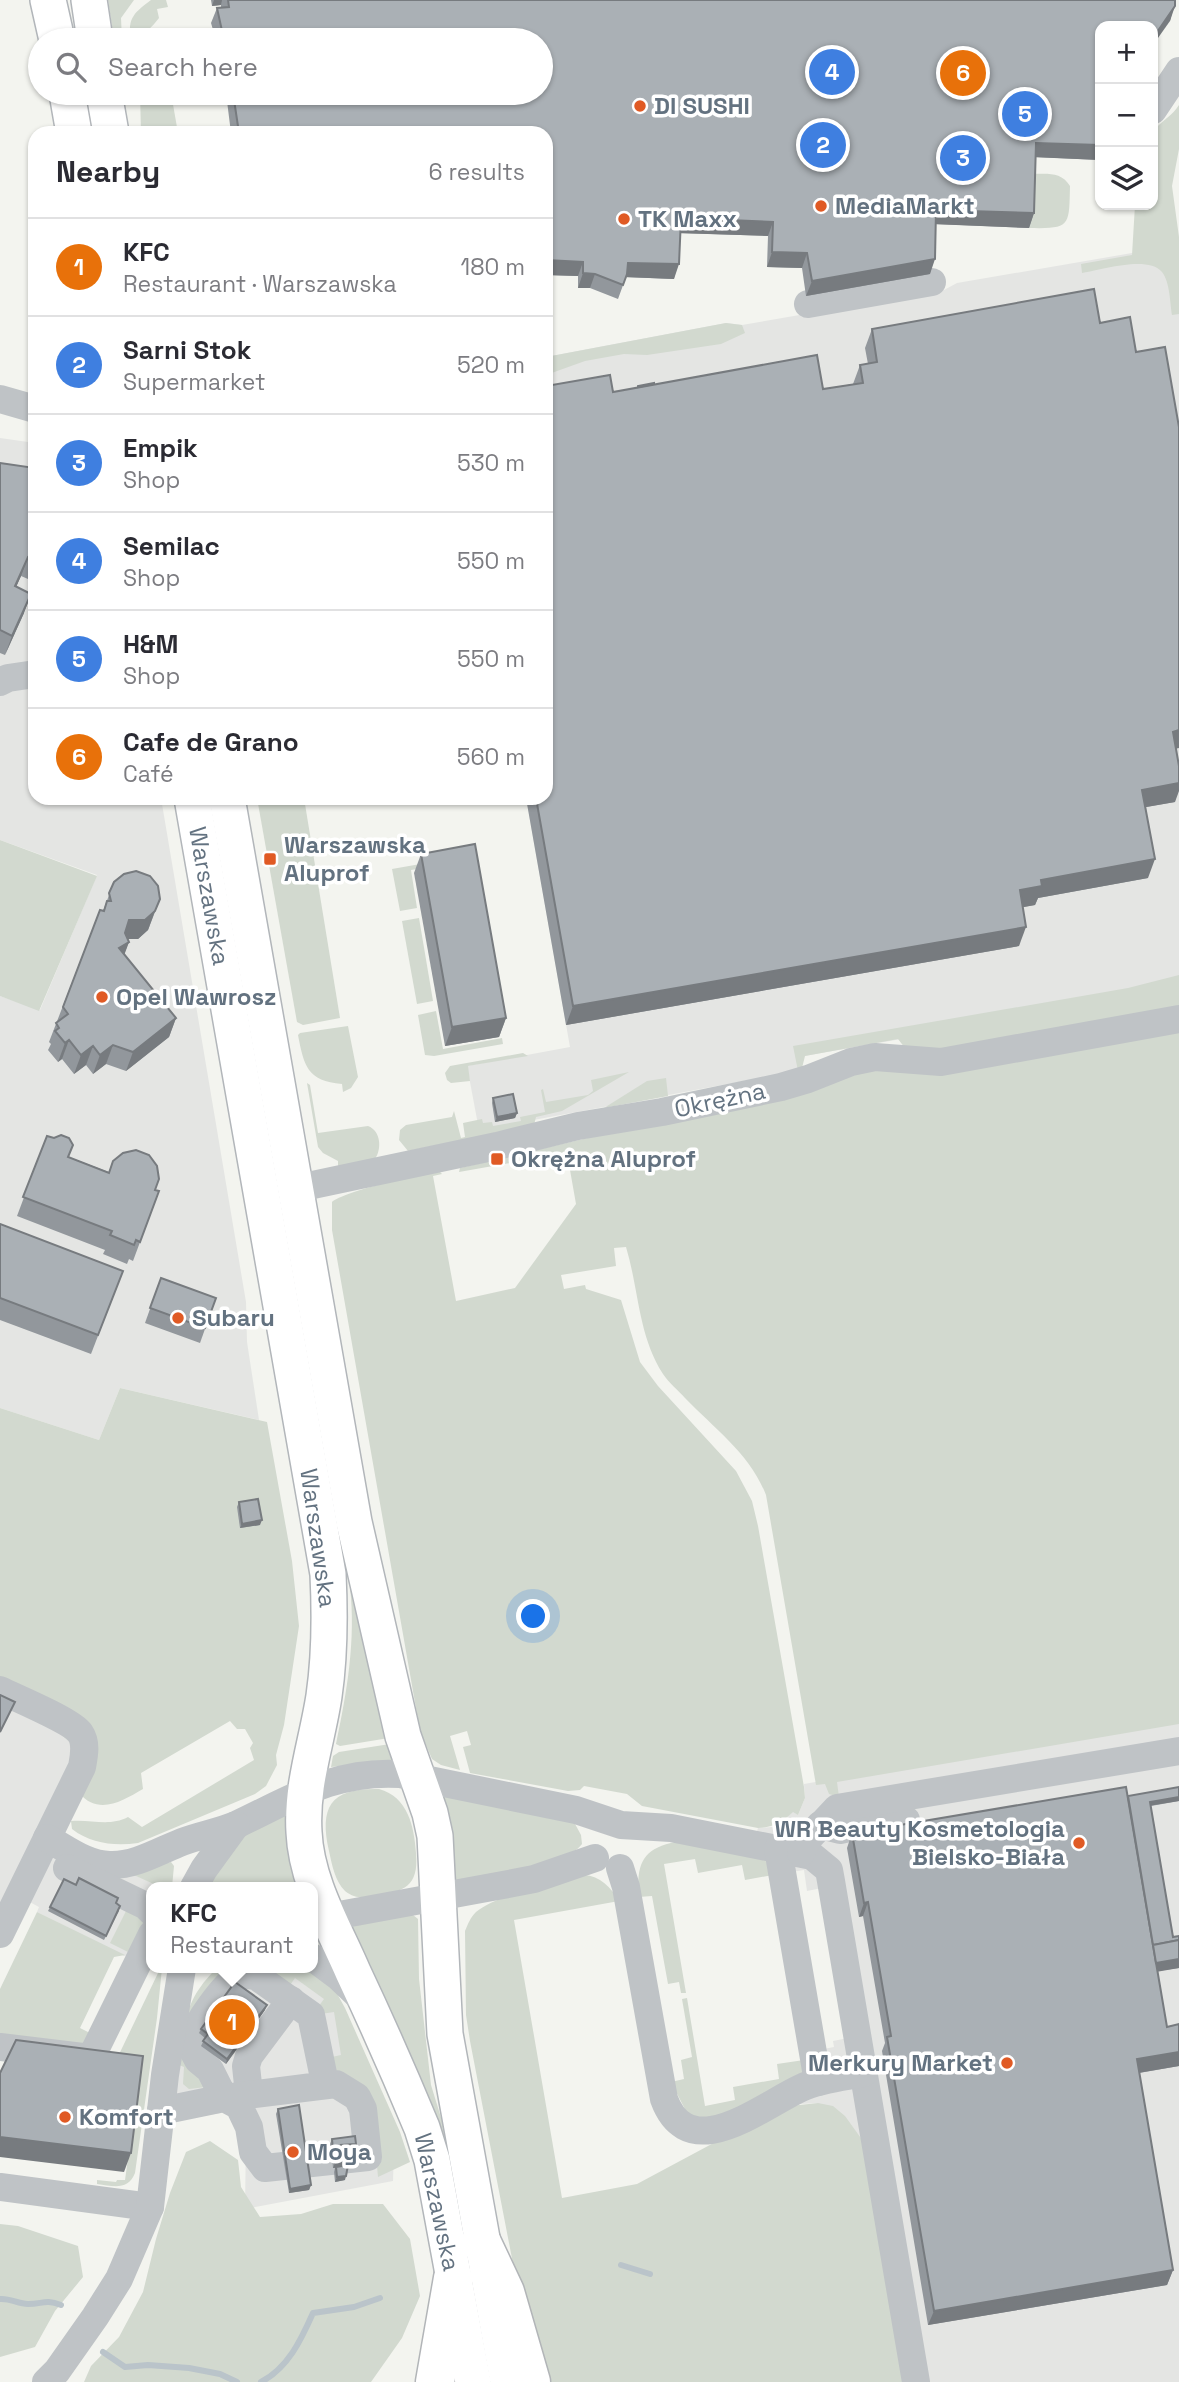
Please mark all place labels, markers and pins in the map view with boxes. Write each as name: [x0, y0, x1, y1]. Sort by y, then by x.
pin: 4: [809, 46, 855, 98]
pin: 6: [940, 47, 986, 99]
pin: 5: [1002, 88, 1048, 140]
place label: DI SUSHI: [654, 90, 750, 121]
marker: DI SUSHI: [632, 98, 648, 114]
pin: 2: [800, 119, 846, 171]
pin: 3: [940, 132, 986, 184]
place label: MediaMarkt: [835, 190, 975, 221]
marker: MediaMarkt: [813, 198, 829, 214]
place label: TK Maxx: [638, 203, 737, 234]
marker: TK Maxx: [616, 211, 632, 227]
place label: Warszawska Aluprof: [284, 829, 426, 888]
marker: Warszawska Aluprof: [262, 851, 278, 867]
place label: Opel Wawrosz: [116, 981, 277, 1012]
marker: Opel Wawrosz: [94, 989, 110, 1005]
place label: Okrężna Aluprof: [511, 1143, 696, 1174]
marker: Okrężna Aluprof: [489, 1151, 505, 1167]
place label: Subaru: [192, 1302, 275, 1333]
marker: Subaru: [170, 1310, 186, 1326]
place label: WR Beauty Kosmetologia Bielsko-Biała: [775, 1813, 1065, 1872]
marker: WR Beauty Kosmetologia Bielsko-Biała: [1071, 1835, 1087, 1851]
pin: 1: [209, 1996, 255, 2048]
place label: Merkury Market: [808, 2047, 993, 2078]
marker: Merkury Market: [999, 2055, 1015, 2071]
place label: Komfort: [79, 2101, 174, 2132]
marker: Komfort: [57, 2109, 73, 2125]
place label: Moya: [307, 2136, 372, 2167]
marker: Moya: [285, 2144, 301, 2160]

